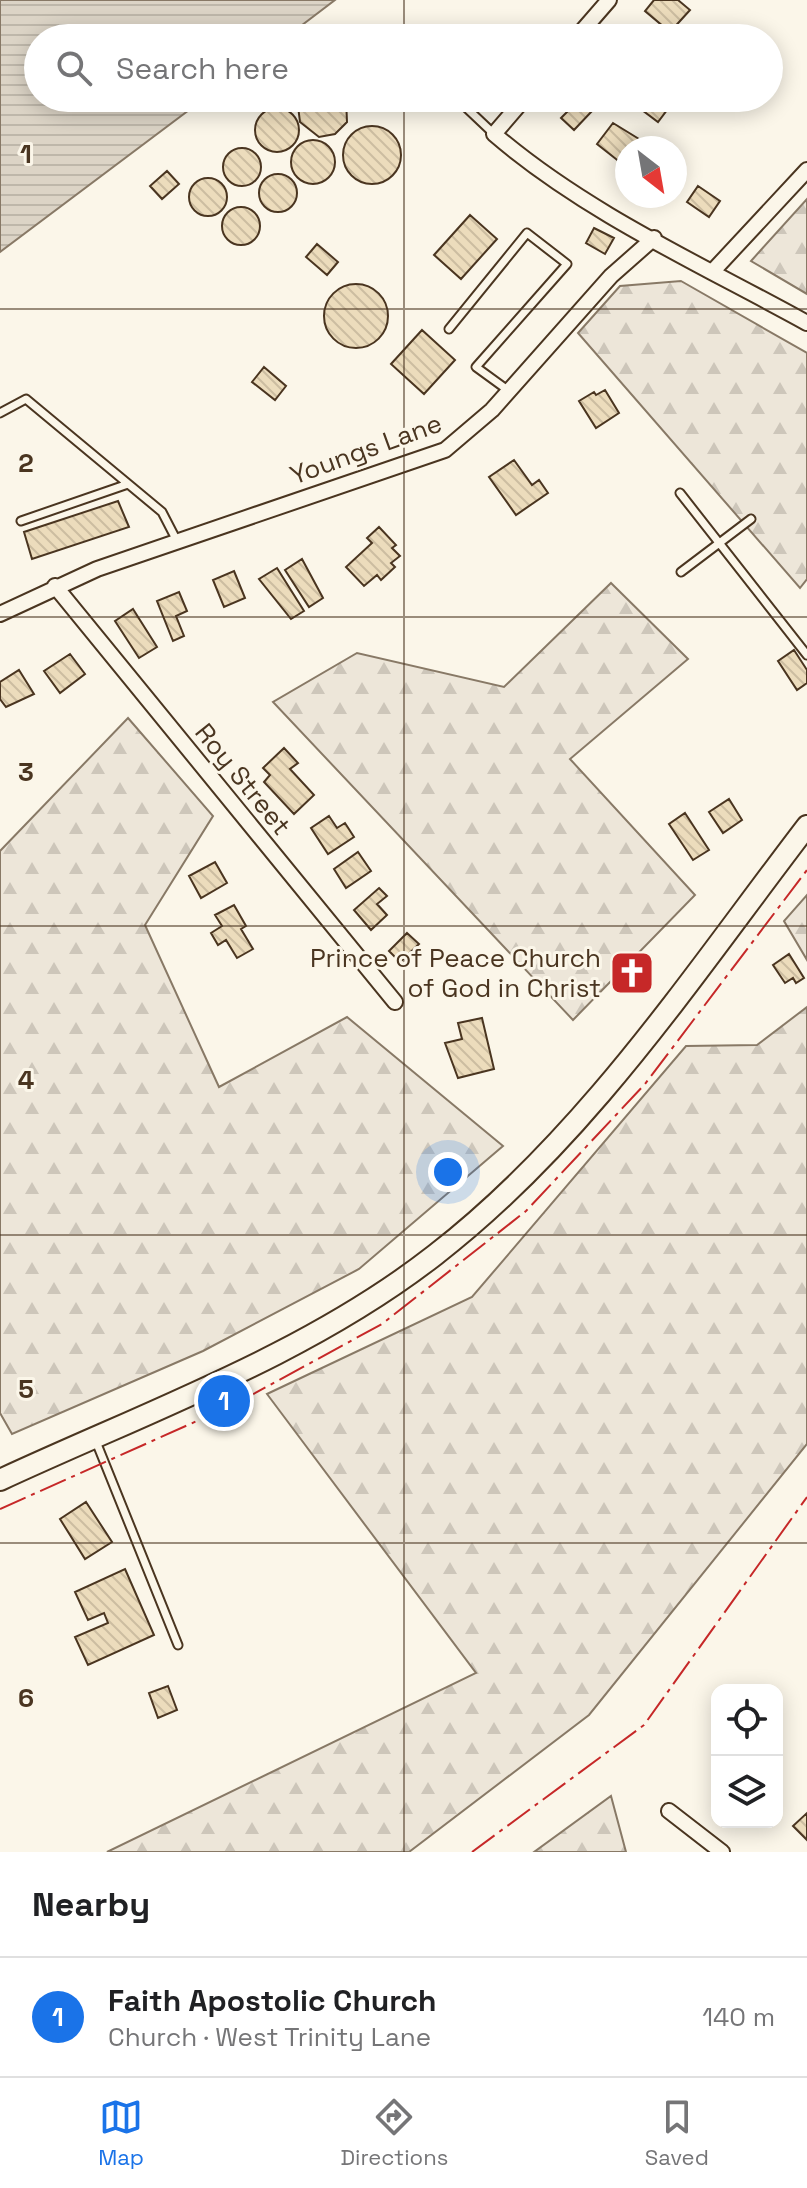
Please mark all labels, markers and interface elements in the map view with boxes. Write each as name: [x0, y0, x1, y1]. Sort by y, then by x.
search box: [24, 24, 783, 112]
icon: search: [52, 46, 96, 90]
text: Search here: [116, 49, 289, 88]
north arrow: [615, 136, 687, 208]
text: 1: [20, 137, 32, 171]
street label: Youngs Lane: [285, 406, 447, 492]
text: 2: [18, 446, 34, 480]
street label: Roy Street: [187, 716, 299, 842]
text: 3: [18, 755, 34, 789]
place label: Prince of Peace Church of God in Christ: [310, 941, 601, 1005]
church icon: Prince of Peace Church of God in Christ: [608, 949, 656, 997]
text: 4: [18, 1063, 34, 1097]
your location: [428, 1152, 468, 1192]
pin: 1: [198, 1371, 250, 1431]
text: 5: [18, 1372, 34, 1406]
text: 6: [18, 1681, 34, 1715]
map controls: [711, 1684, 783, 1828]
button: locate: [711, 1684, 783, 1756]
button: layers: [711, 1756, 783, 1828]
text: Nearby: [32, 1883, 150, 1926]
text: Faith Apostolic Church: [108, 1981, 437, 2020]
text: 1: [52, 2000, 64, 2034]
text: 140 m: [702, 2000, 775, 2034]
text: Church · West Trinity Lane: [108, 2020, 431, 2054]
tab: Map: [98, 2095, 144, 2171]
tab: Directions: [340, 2095, 448, 2171]
tab: Saved: [645, 2095, 709, 2171]

